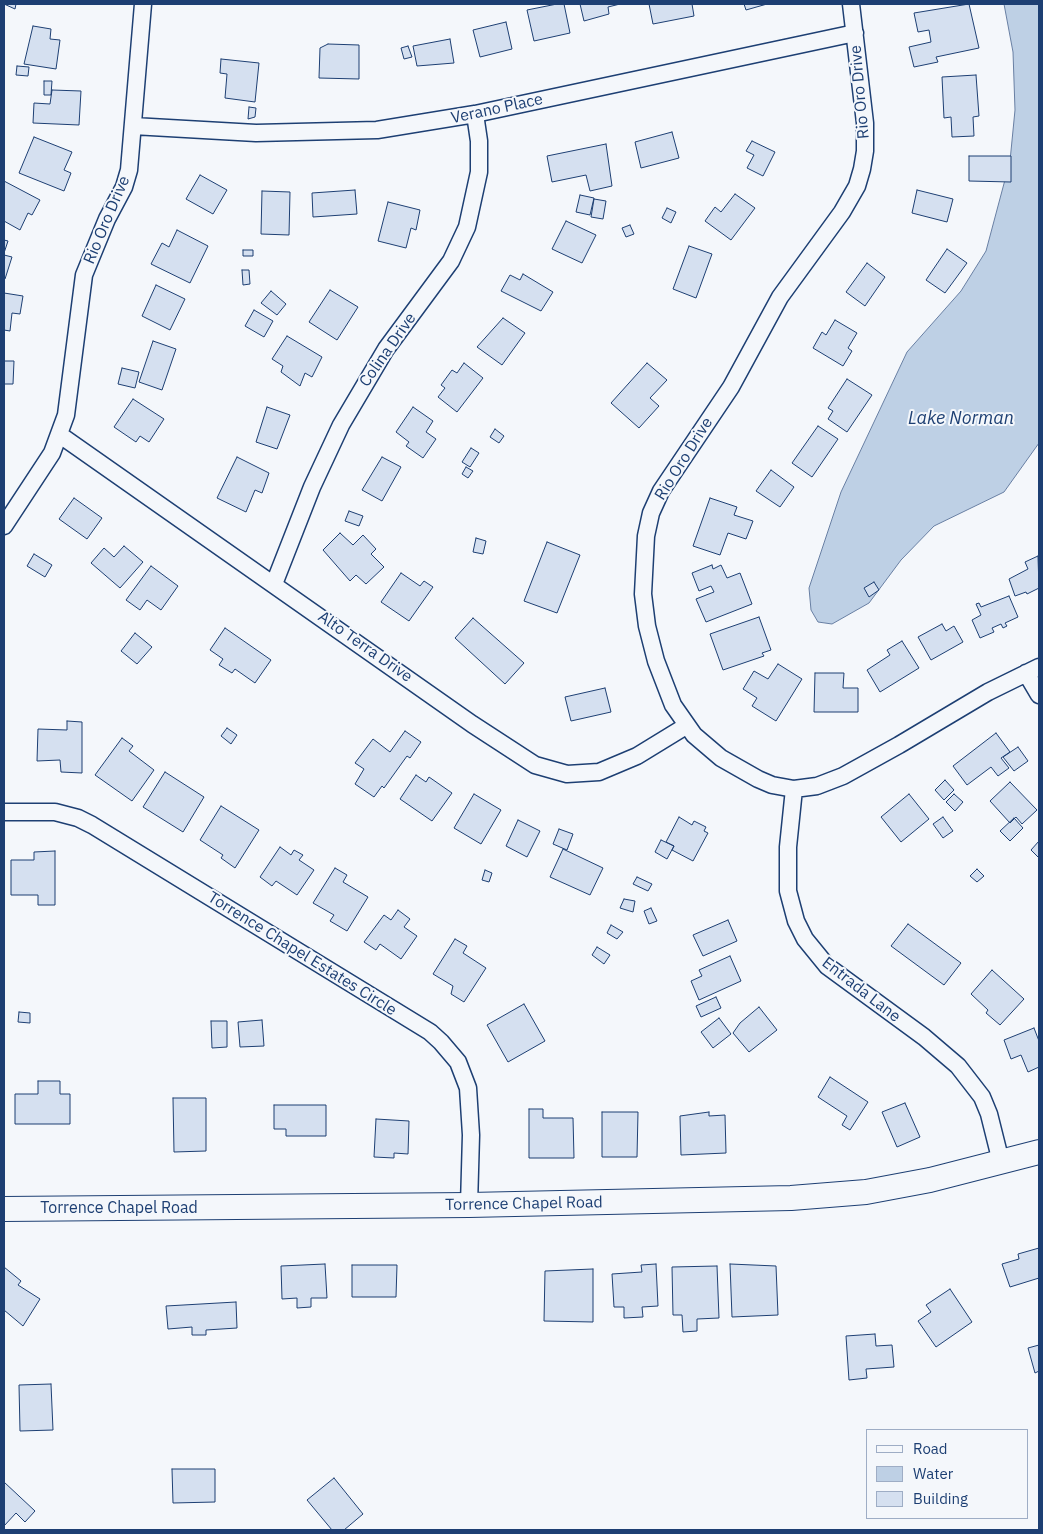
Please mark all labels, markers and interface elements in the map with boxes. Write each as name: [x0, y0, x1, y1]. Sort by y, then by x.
street label: Rio Oro Drive: [846, 44, 874, 140]
street label: Verano Place: [449, 90, 545, 128]
street label: Rio Oro Drive: [80, 173, 134, 267]
street label: Colina Drive: [356, 309, 420, 391]
water label: Lake Norman: [908, 408, 1014, 430]
street label: Rio Oro Drive: [651, 414, 717, 504]
street label: Alto Terra Drive: [314, 607, 416, 687]
street label: Torrence Chapel Estates Circle: [204, 888, 400, 1020]
street label: Entrada Lane: [818, 953, 904, 1027]
street label: Torrence Chapel Road: [445, 1193, 603, 1215]
street label: Torrence Chapel Road: [40, 1198, 198, 1218]
legend: [866, 1429, 1028, 1519]
text: Road: [913, 1439, 948, 1458]
text: Water: [913, 1464, 953, 1483]
text: Building: [913, 1489, 968, 1508]

